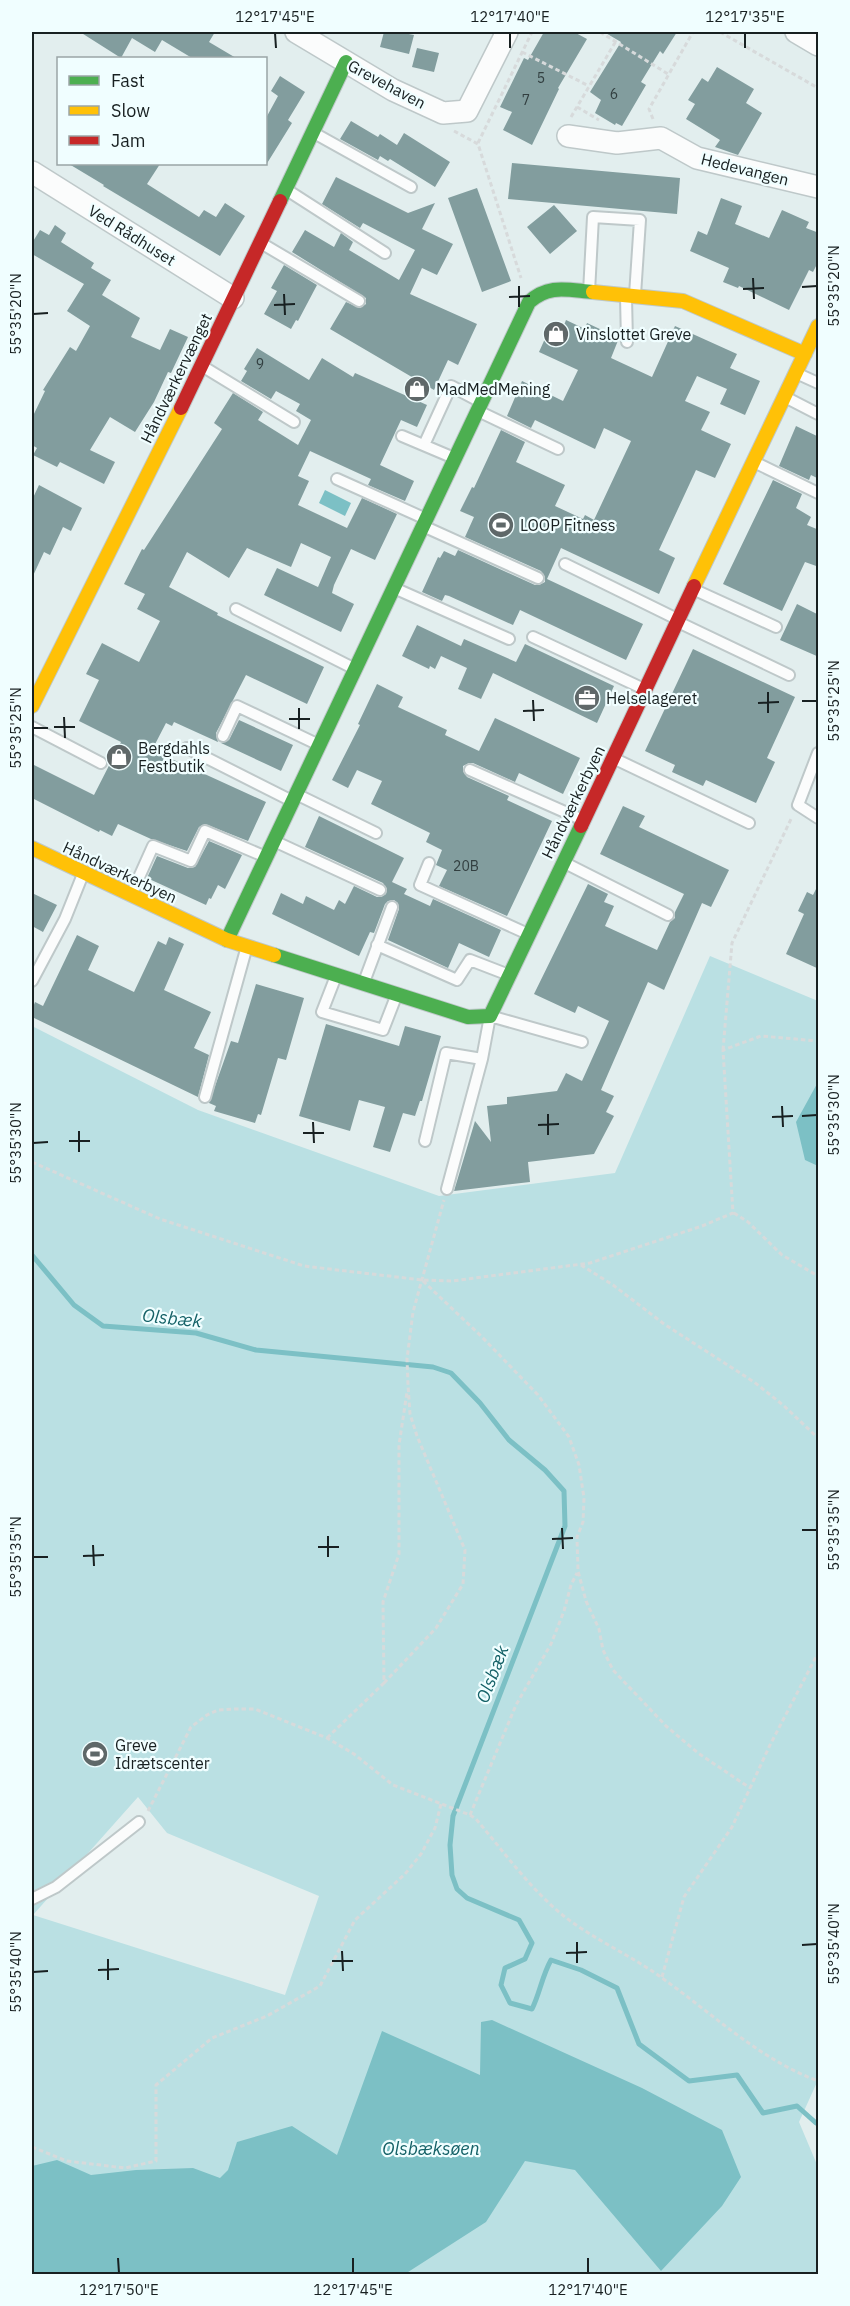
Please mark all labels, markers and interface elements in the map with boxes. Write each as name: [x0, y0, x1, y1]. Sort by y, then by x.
text: 12°17'45"E: [235, 7, 315, 26]
text: 12°17'40"E: [470, 7, 550, 26]
text: 12°17'35"E: [705, 7, 785, 26]
street label: Grevehaven: [345, 55, 429, 113]
legend: [57, 57, 267, 165]
text: Fast: [111, 69, 145, 92]
house number: 5: [537, 69, 545, 87]
house number: 6: [610, 85, 618, 103]
house number: 7: [522, 91, 530, 109]
text: Slow: [111, 99, 150, 122]
text: Jam: [111, 129, 146, 152]
street label: Hedevangen: [699, 148, 791, 190]
street label: Ved Rådhuset: [85, 200, 179, 270]
text: 55°35'20"N: [824, 245, 843, 327]
text: 55°35'20"N: [6, 273, 25, 355]
street label: Håndværkervænget: [136, 310, 216, 446]
shop icon: Vinslottet Greve: [541, 319, 571, 349]
place label: Vinslottet Greve: [576, 324, 691, 344]
house number: 9: [256, 355, 264, 373]
shop icon: MadMedMening: [402, 374, 432, 404]
place label: MadMedMening: [436, 379, 551, 399]
sports icon: LOOP Fitness: [486, 510, 516, 540]
place label: LOOP Fitness: [520, 515, 616, 535]
text: 55°35'25"N: [824, 660, 843, 742]
office icon: Helselageret: [572, 683, 602, 713]
text: 55°35'25"N: [6, 687, 25, 769]
place label: Helselageret: [606, 688, 697, 708]
place label: Bergdahls Festbutik: [138, 738, 210, 776]
shop icon: Bergdahls Festbutik: [104, 742, 134, 772]
street label: Håndværkerbyen: [537, 742, 609, 862]
street label: Håndværkerbyen: [60, 837, 180, 907]
house number: 20B: [453, 857, 479, 875]
text: 55°35'30"N: [824, 1074, 843, 1156]
text: 55°35'30"N: [6, 1102, 25, 1184]
water label: Olsbæk: [141, 1303, 203, 1333]
text: 55°35'35"N: [824, 1489, 843, 1571]
text: 55°35'35"N: [6, 1516, 25, 1598]
water label: Olsbæk: [471, 1641, 514, 1706]
place label: Greve Idrætscenter: [115, 1735, 210, 1773]
sports icon: Greve Idrætscenter: [80, 1739, 110, 1769]
text: 55°35'40"N: [824, 1903, 843, 1985]
text: 55°35'40"N: [6, 1931, 25, 2013]
water label: Olsbæksøen: [382, 2137, 480, 2160]
text: 12°17'50"E: [79, 2280, 159, 2299]
text: 12°17'45"E: [313, 2280, 393, 2299]
text: 12°17'40"E: [548, 2280, 628, 2299]

